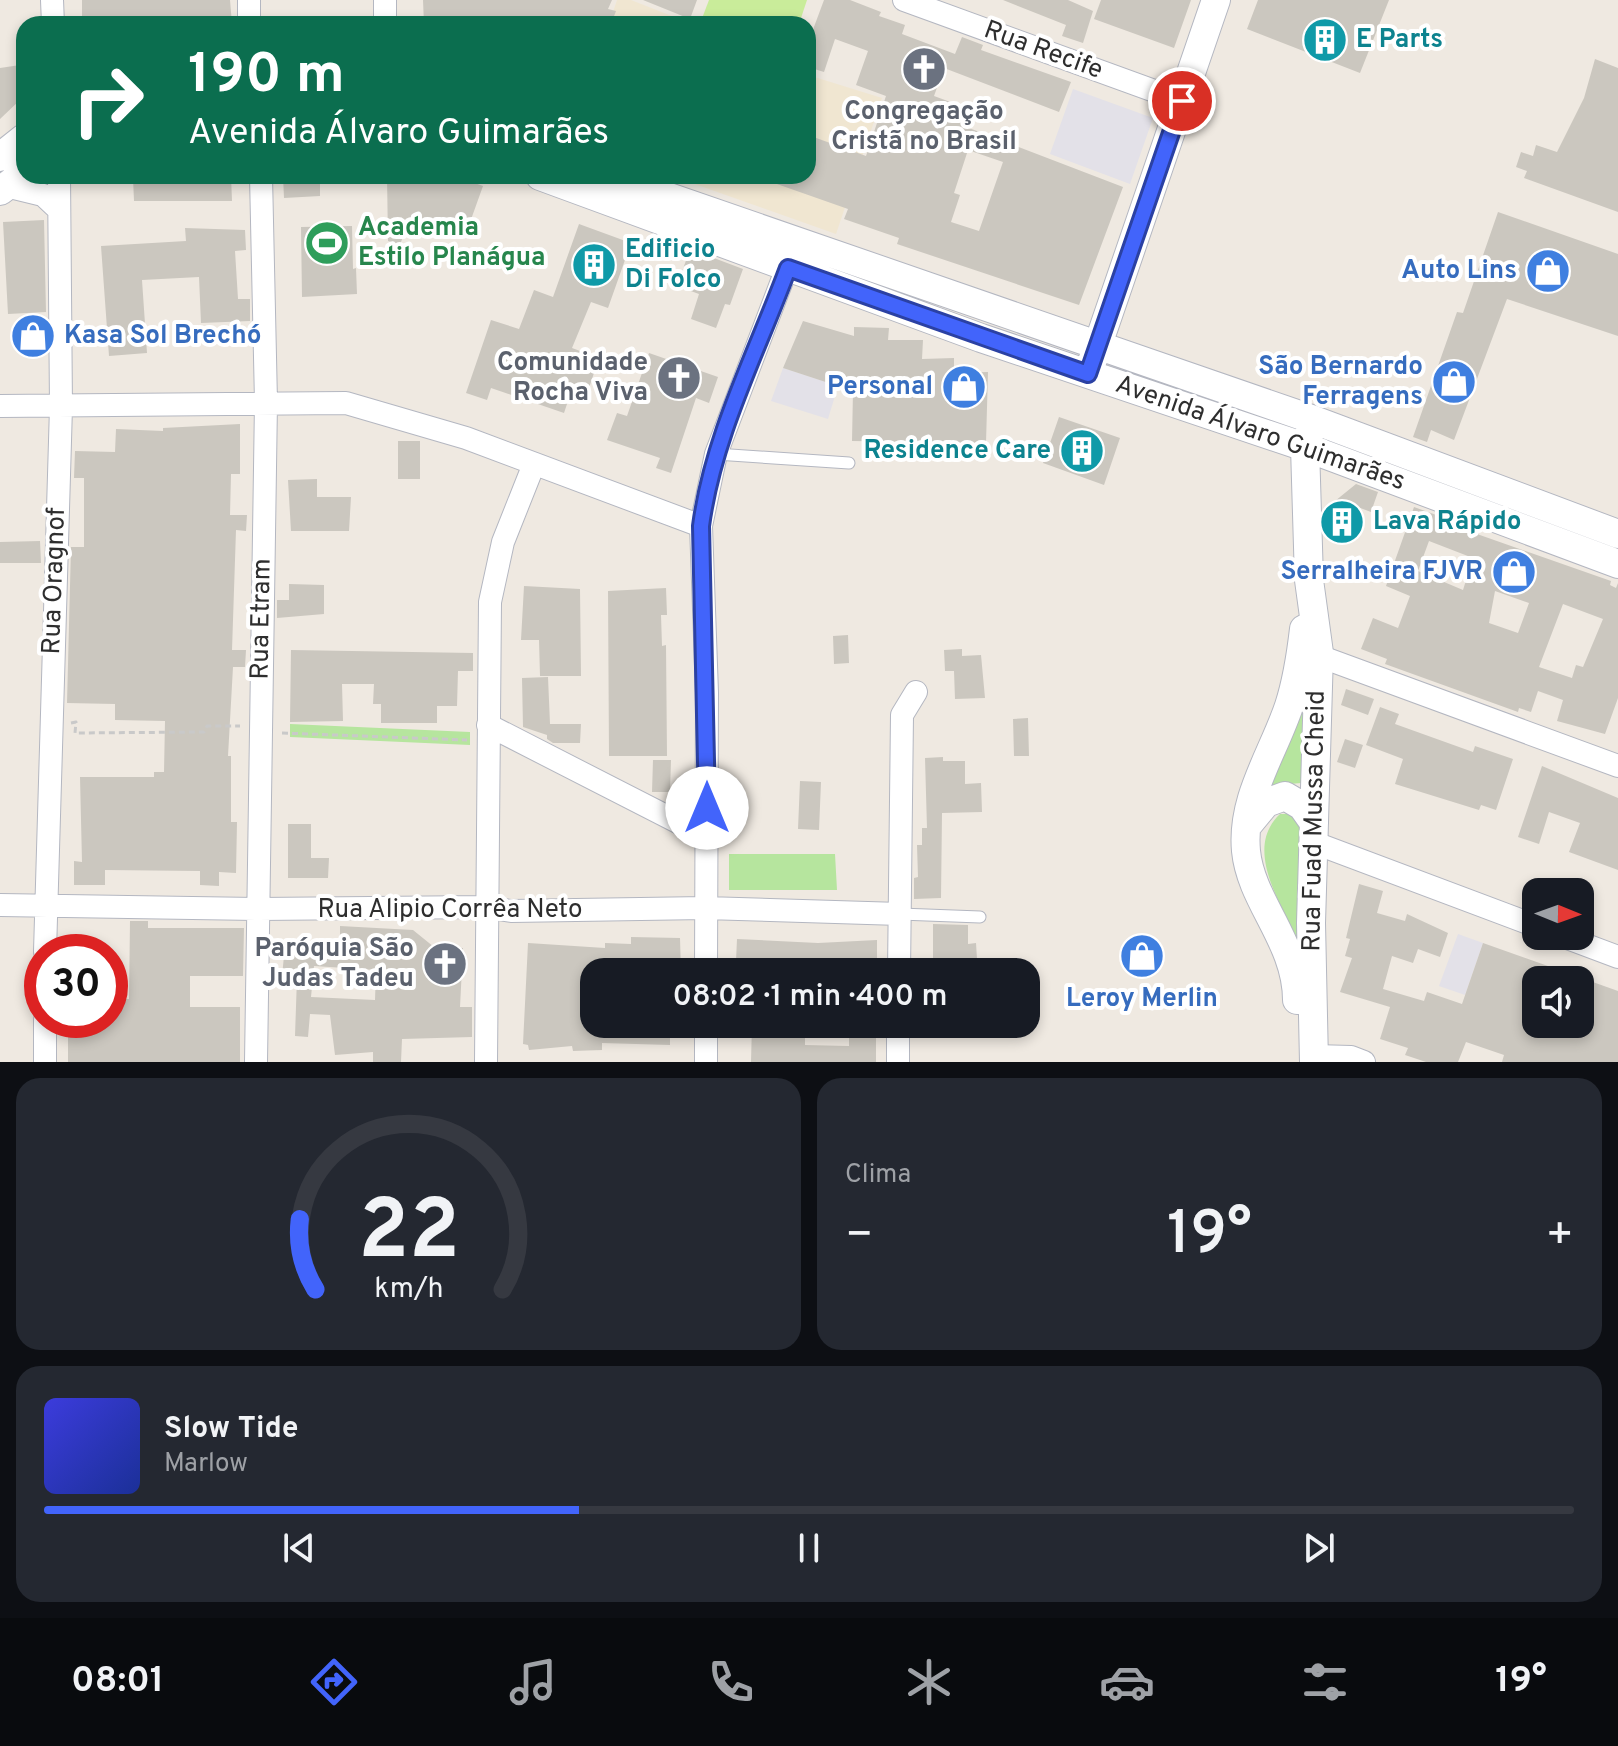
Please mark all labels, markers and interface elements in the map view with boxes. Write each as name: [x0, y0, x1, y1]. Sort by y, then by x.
street label: Rua Recife: [979, 14, 1107, 88]
building icon: E Parts: [1301, 16, 1349, 64]
place label: E Parts: [1356, 24, 1443, 57]
text: 190 m: [188, 42, 345, 112]
church icon: Congregação Cristã no Brasil: [900, 45, 948, 93]
icon: right: [56, 48, 160, 152]
pin: [1148, 67, 1216, 135]
icon: arrive: [1160, 79, 1204, 123]
place label: Congregação Cristã no Brasil: [831, 96, 1017, 159]
text: Avenida Álvaro Guimarães: [188, 111, 609, 157]
place label: Academia Estilo Planágua: [358, 212, 546, 275]
sports icon: Academia Estilo Planágua: [303, 219, 351, 267]
place label: Edificio Di Folco: [625, 234, 721, 297]
building icon: Edificio Di Folco: [570, 241, 618, 289]
shop icon: Auto Lins: [1524, 247, 1572, 295]
place label: Auto Lins: [1401, 255, 1517, 288]
shop icon: Kasa Sol Brechó: [9, 312, 57, 360]
place label: Kasa Sol Brechó: [64, 320, 261, 353]
place label: Comunidade Rocha Viva: [497, 347, 648, 410]
place label: São Bernardo Ferragens: [1258, 351, 1423, 414]
church icon: Comunidade Rocha Viva: [655, 354, 703, 402]
shop icon: São Bernardo Ferragens: [1430, 358, 1478, 406]
shop icon: Personal: [940, 363, 988, 411]
street label: Avenida Álvaro Guimarães: [1111, 367, 1410, 499]
place label: Personal: [827, 371, 933, 404]
building icon: Residence Care: [1058, 427, 1106, 475]
place label: Residence Care: [864, 435, 1051, 468]
building icon: Lava Rápido: [1318, 498, 1366, 546]
place label: Lava Rápido: [1373, 506, 1521, 539]
street label: Rua Oragnof: [36, 507, 74, 655]
shop icon: Serralheira FJVR: [1490, 548, 1538, 596]
place label: Serralheira FJVR: [1281, 556, 1483, 589]
street label: Rua Etram: [244, 558, 280, 680]
street label: Rua Fuad Mussa Cheid: [1296, 690, 1334, 952]
position arrow: [665, 766, 749, 850]
north arrow: [1522, 878, 1594, 950]
map controls: [1522, 878, 1594, 1038]
street label: Rua Alipio Corrêa Neto: [318, 894, 582, 927]
shop icon: Leroy Merlin: [1118, 932, 1166, 980]
place label: Paróquia São Judas Tadeu: [255, 933, 414, 996]
speed limit sign: 30: [24, 934, 128, 1038]
church icon: Paróquia São Judas Tadeu: [421, 940, 469, 988]
button: sound: [1522, 966, 1594, 1038]
text: 08:02 · 1 min · 400 m: [673, 979, 947, 1016]
place label: Leroy Merlin: [1066, 983, 1218, 1016]
text: Clima: [845, 1159, 911, 1192]
text: 22: [358, 1183, 459, 1288]
text: 19°: [1167, 1199, 1252, 1275]
text: −: [845, 1209, 873, 1265]
text: +: [1546, 1209, 1574, 1265]
text: km/h: [374, 1272, 443, 1308]
text: Slow Tide: [164, 1411, 298, 1448]
text: Marlow: [164, 1448, 248, 1481]
icon: previous: [277, 1526, 321, 1570]
icon: pause: [787, 1526, 831, 1570]
icon: next: [1297, 1526, 1341, 1570]
icon: directions: [306, 1654, 362, 1710]
icon: music: [505, 1654, 561, 1710]
icon: phone: [703, 1654, 759, 1710]
icon: climate: [901, 1654, 957, 1710]
icon: car: [1099, 1654, 1155, 1710]
icon: filters: [1297, 1654, 1353, 1710]
text: 08:01: [71, 1659, 164, 1705]
text: 19°: [1495, 1659, 1547, 1705]

